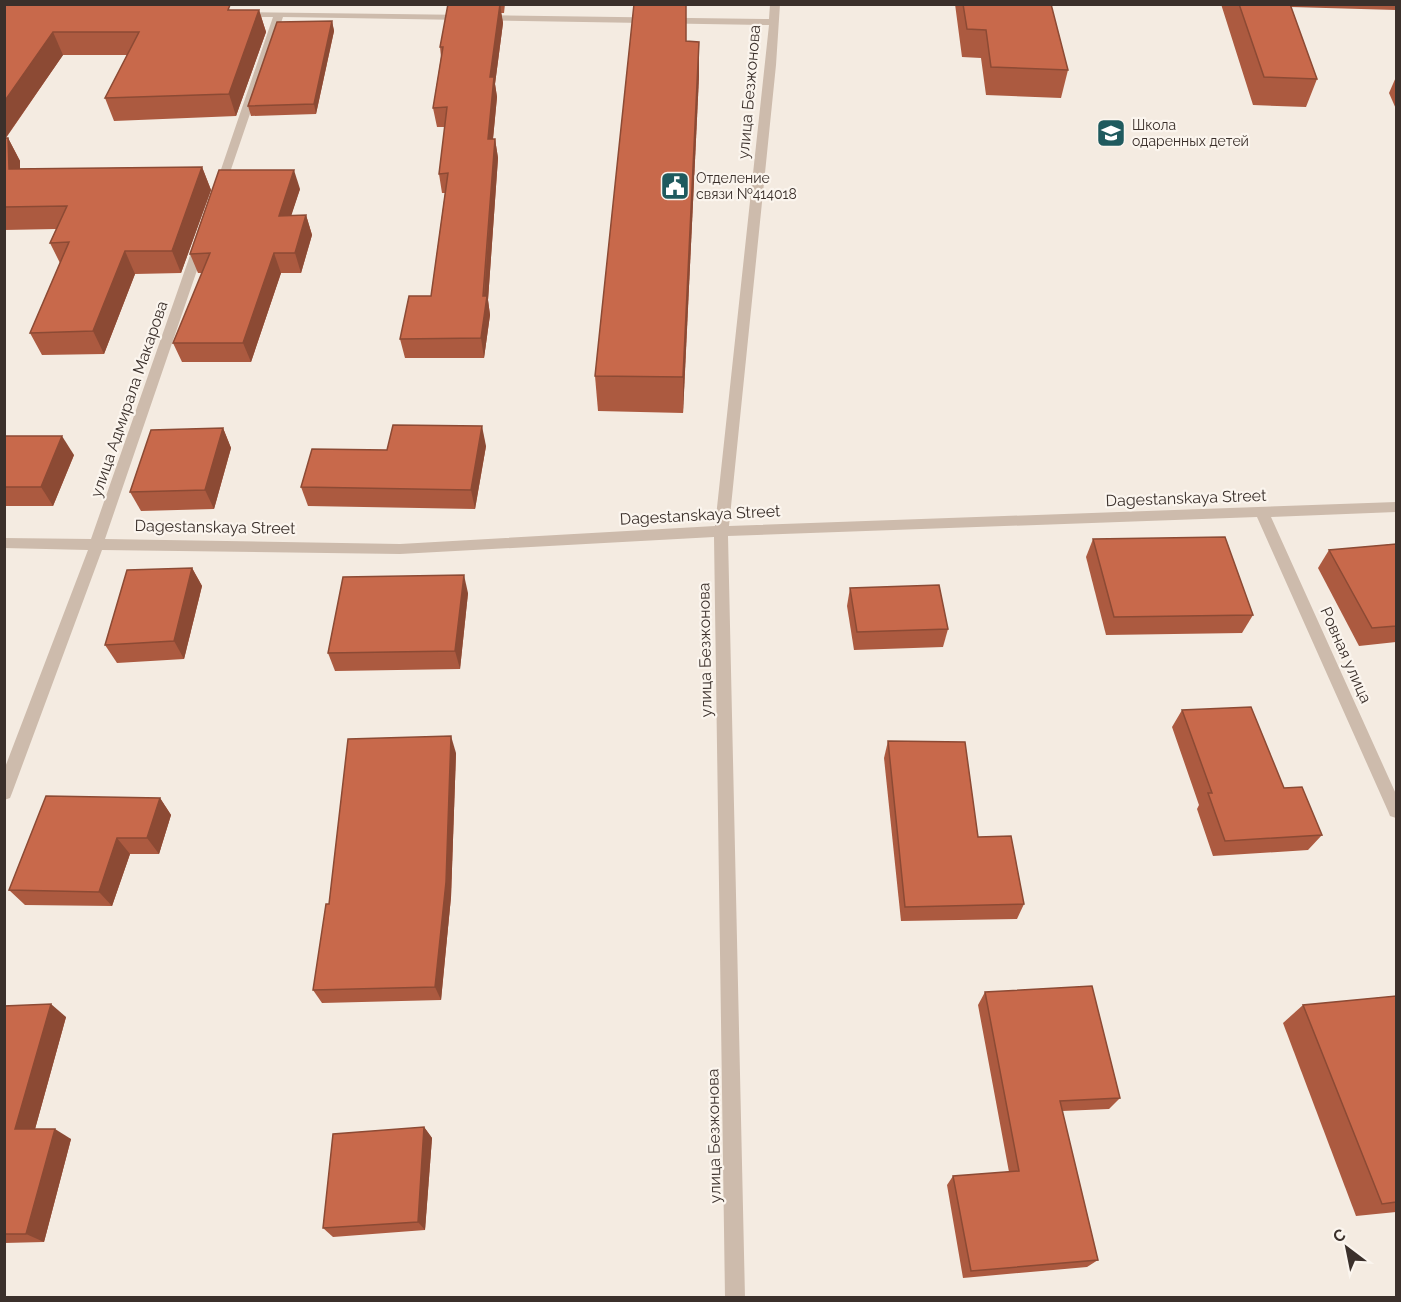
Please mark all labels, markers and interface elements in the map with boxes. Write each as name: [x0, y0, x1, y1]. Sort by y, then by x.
street label: улица Безжонова: [734, 24, 764, 160]
school or university icon: Школа одаренных детей: [1095, 117, 1127, 149]
place label: Школа одаренных детей: [1132, 117, 1249, 149]
public building icon: Отделение связи №414018: [659, 170, 691, 202]
place label: Отделение связи №414018: [696, 170, 797, 202]
street label: улица Адмирала Макарова: [86, 298, 172, 500]
street label: Dagestanskaya Street: [1105, 486, 1267, 510]
street label: Dagestanskaya Street: [619, 501, 781, 529]
street label: Dagestanskaya Street: [134, 516, 296, 538]
street label: улица Безжонова: [694, 582, 716, 718]
street label: Ровная улица: [1316, 604, 1376, 706]
street label: улица Безжонова: [703, 1068, 725, 1204]
north arrow: [1317, 1218, 1377, 1278]
text: С: [1330, 1225, 1349, 1247]

